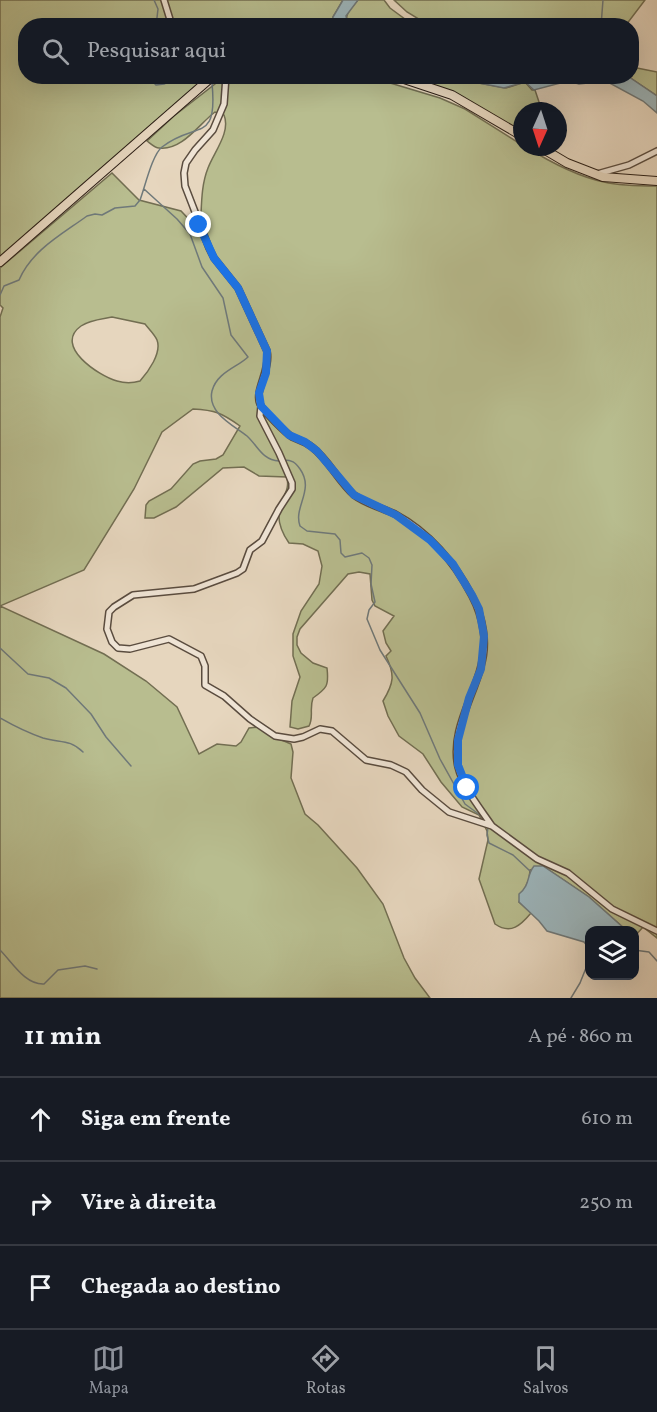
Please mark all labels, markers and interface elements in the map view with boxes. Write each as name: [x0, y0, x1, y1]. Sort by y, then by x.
search box: [18, 18, 639, 84]
icon: search: [39, 35, 72, 68]
text: Pesquisar aqui: [87, 36, 226, 67]
north arrow: [513, 102, 567, 156]
route end: [185, 211, 211, 237]
route start: [453, 774, 479, 800]
map controls: [585, 926, 639, 980]
button: layers: [585, 926, 639, 980]
text: 11 min: [24, 1019, 102, 1055]
text: A pé · 860 m: [528, 1023, 633, 1051]
icon: ahead: [24, 1103, 57, 1136]
text: Siga em frente: [81, 1104, 231, 1135]
text: 610 m: [581, 1105, 633, 1133]
icon: right: [24, 1187, 57, 1220]
text: Vire à direita: [81, 1188, 217, 1219]
text: 250 m: [579, 1189, 633, 1217]
icon: arrive: [24, 1271, 57, 1304]
text: Chegada ao destino: [81, 1272, 281, 1303]
tab: Mapa: [89, 1342, 129, 1400]
tab: Rotas: [306, 1342, 346, 1400]
tab: Salvos: [523, 1342, 568, 1400]

